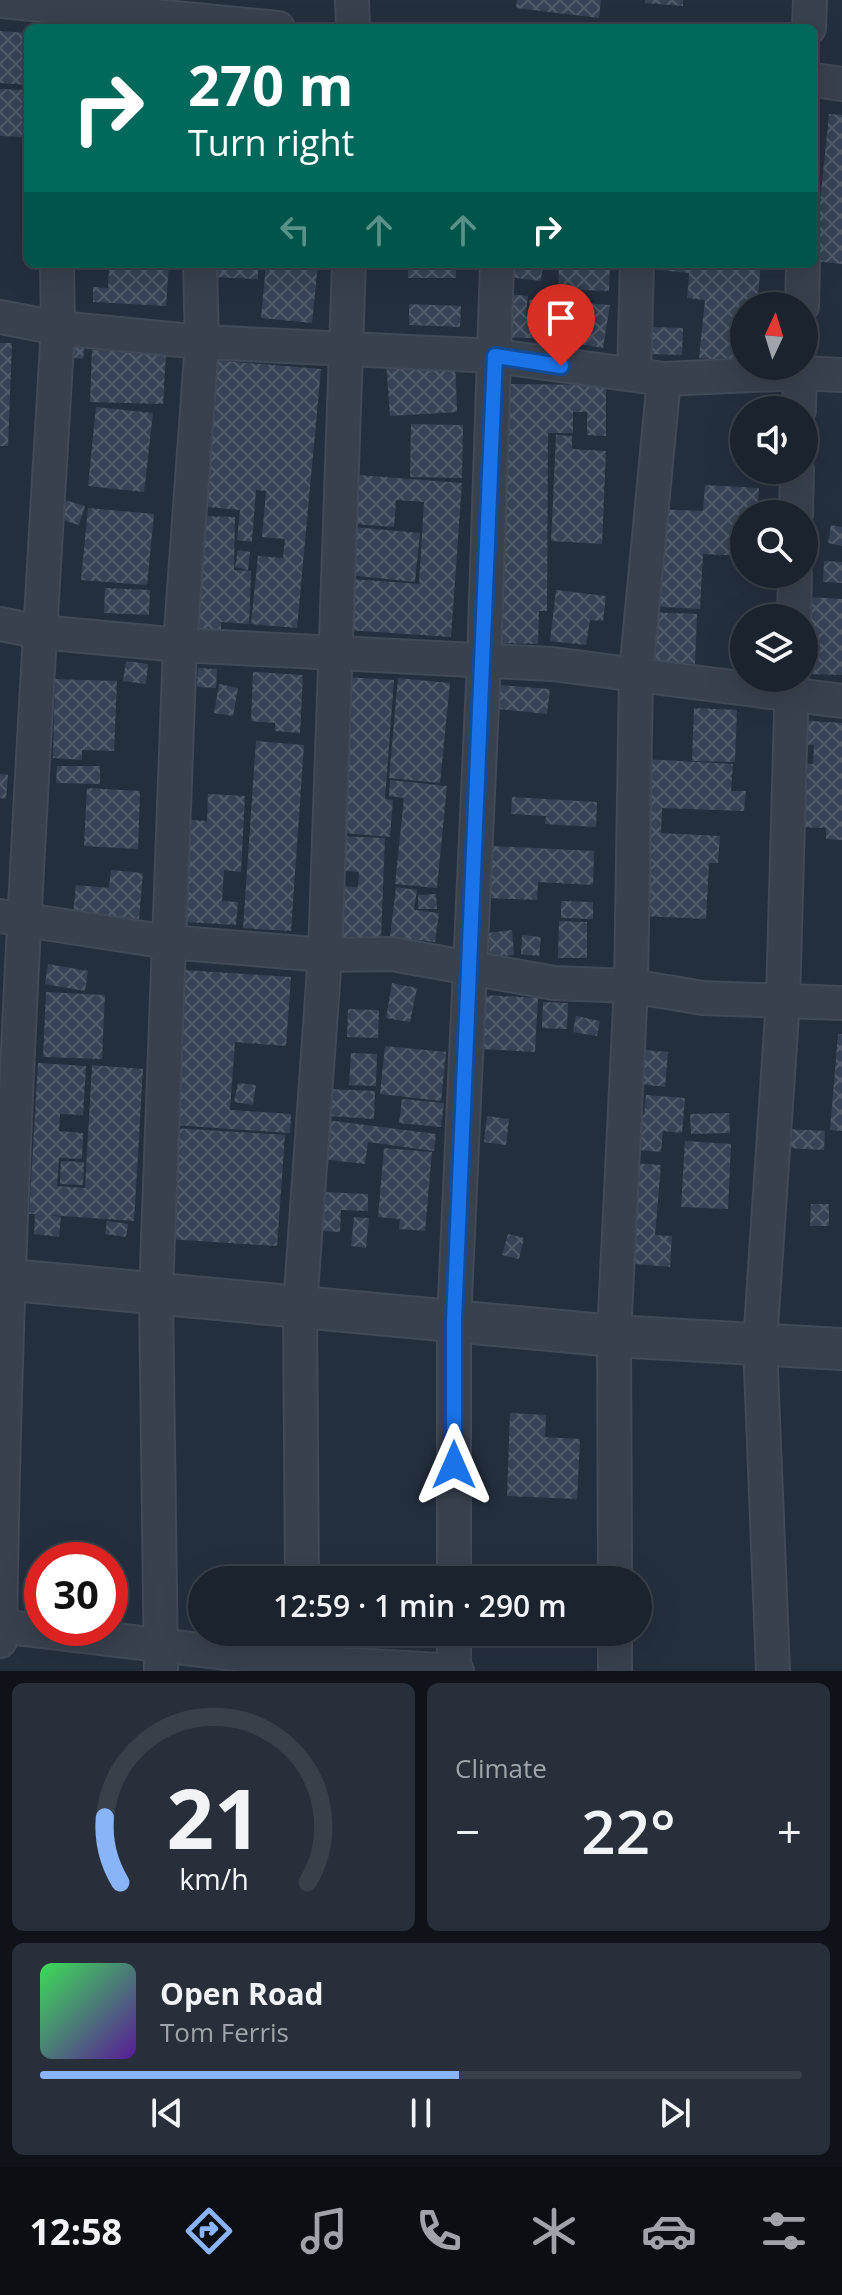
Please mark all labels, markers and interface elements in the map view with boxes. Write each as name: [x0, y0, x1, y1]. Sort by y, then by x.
text: 270 m: [188, 46, 354, 122]
icon: right: [56, 56, 160, 160]
text: Turn right: [188, 118, 354, 167]
icon: left: [273, 208, 317, 252]
icon: ahead: [357, 208, 401, 252]
icon: ahead: [441, 208, 485, 252]
icon: right: [525, 208, 569, 252]
pin: [527, 284, 595, 366]
north arrow: [730, 292, 818, 380]
map controls: [730, 292, 818, 692]
icon: arrive: [539, 296, 583, 340]
button: sound: [730, 396, 818, 484]
button: search: [730, 500, 818, 588]
button: layers: [730, 604, 818, 692]
position arrow: [412, 1423, 496, 1507]
speed limit sign: 30: [24, 1542, 128, 1646]
text: 12:59 · 1 min · 290 m: [273, 1585, 567, 1626]
text: Climate: [455, 1750, 547, 1786]
text: 21: [166, 1760, 261, 1873]
text: 22°: [581, 1790, 676, 1872]
text: −: [455, 1801, 480, 1861]
text: +: [777, 1801, 802, 1861]
text: km/h: [179, 1859, 248, 1898]
text: Open Road: [160, 1973, 324, 2014]
text: Tom Ferris: [160, 2014, 289, 2050]
icon: previous: [145, 2091, 189, 2135]
icon: pause: [399, 2091, 443, 2135]
icon: next: [653, 2091, 697, 2135]
icon: directions: [181, 2203, 237, 2259]
icon: music: [296, 2203, 352, 2259]
icon: phone: [411, 2203, 467, 2259]
icon: climate: [526, 2203, 582, 2259]
icon: car: [641, 2203, 697, 2259]
icon: filters: [756, 2203, 812, 2259]
text: 12:58: [30, 2207, 122, 2256]

